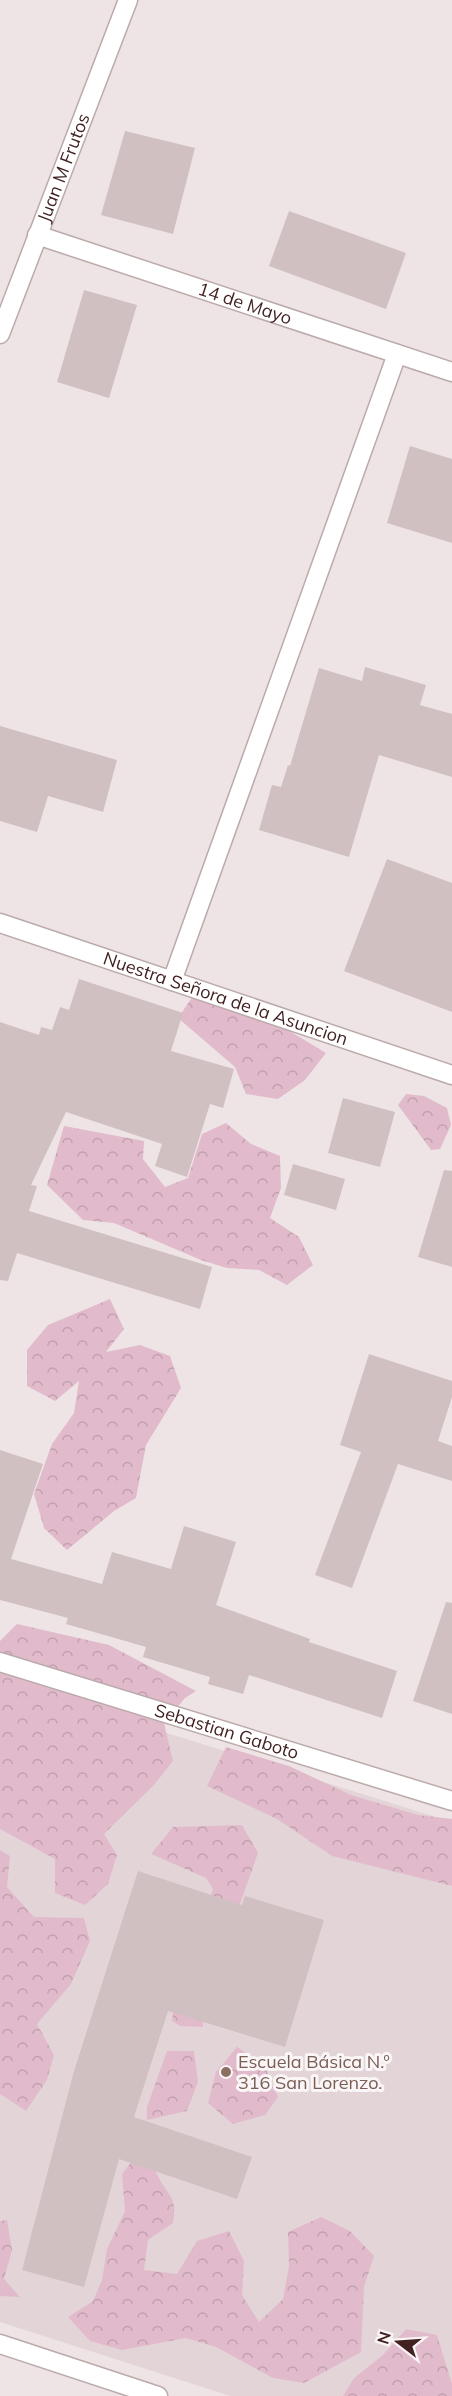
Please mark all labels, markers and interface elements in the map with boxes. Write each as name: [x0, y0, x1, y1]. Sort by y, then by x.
street label: Juan M Frutos: [32, 110, 95, 225]
street label: 14 de Mayo: [195, 277, 295, 329]
street label: Nuestra Señora de la Asuncion: [100, 947, 351, 1050]
street label: Sebastian Gaboto: [152, 1698, 302, 1764]
place label: Escuela Básica N.º 316 San Lorenzo.: [238, 2050, 390, 2094]
marker: Escuela Básica N.º 316 San Lorenzo.: [219, 2065, 233, 2079]
north arrow: [368, 2312, 428, 2372]
text: N: [372, 2329, 395, 2346]

